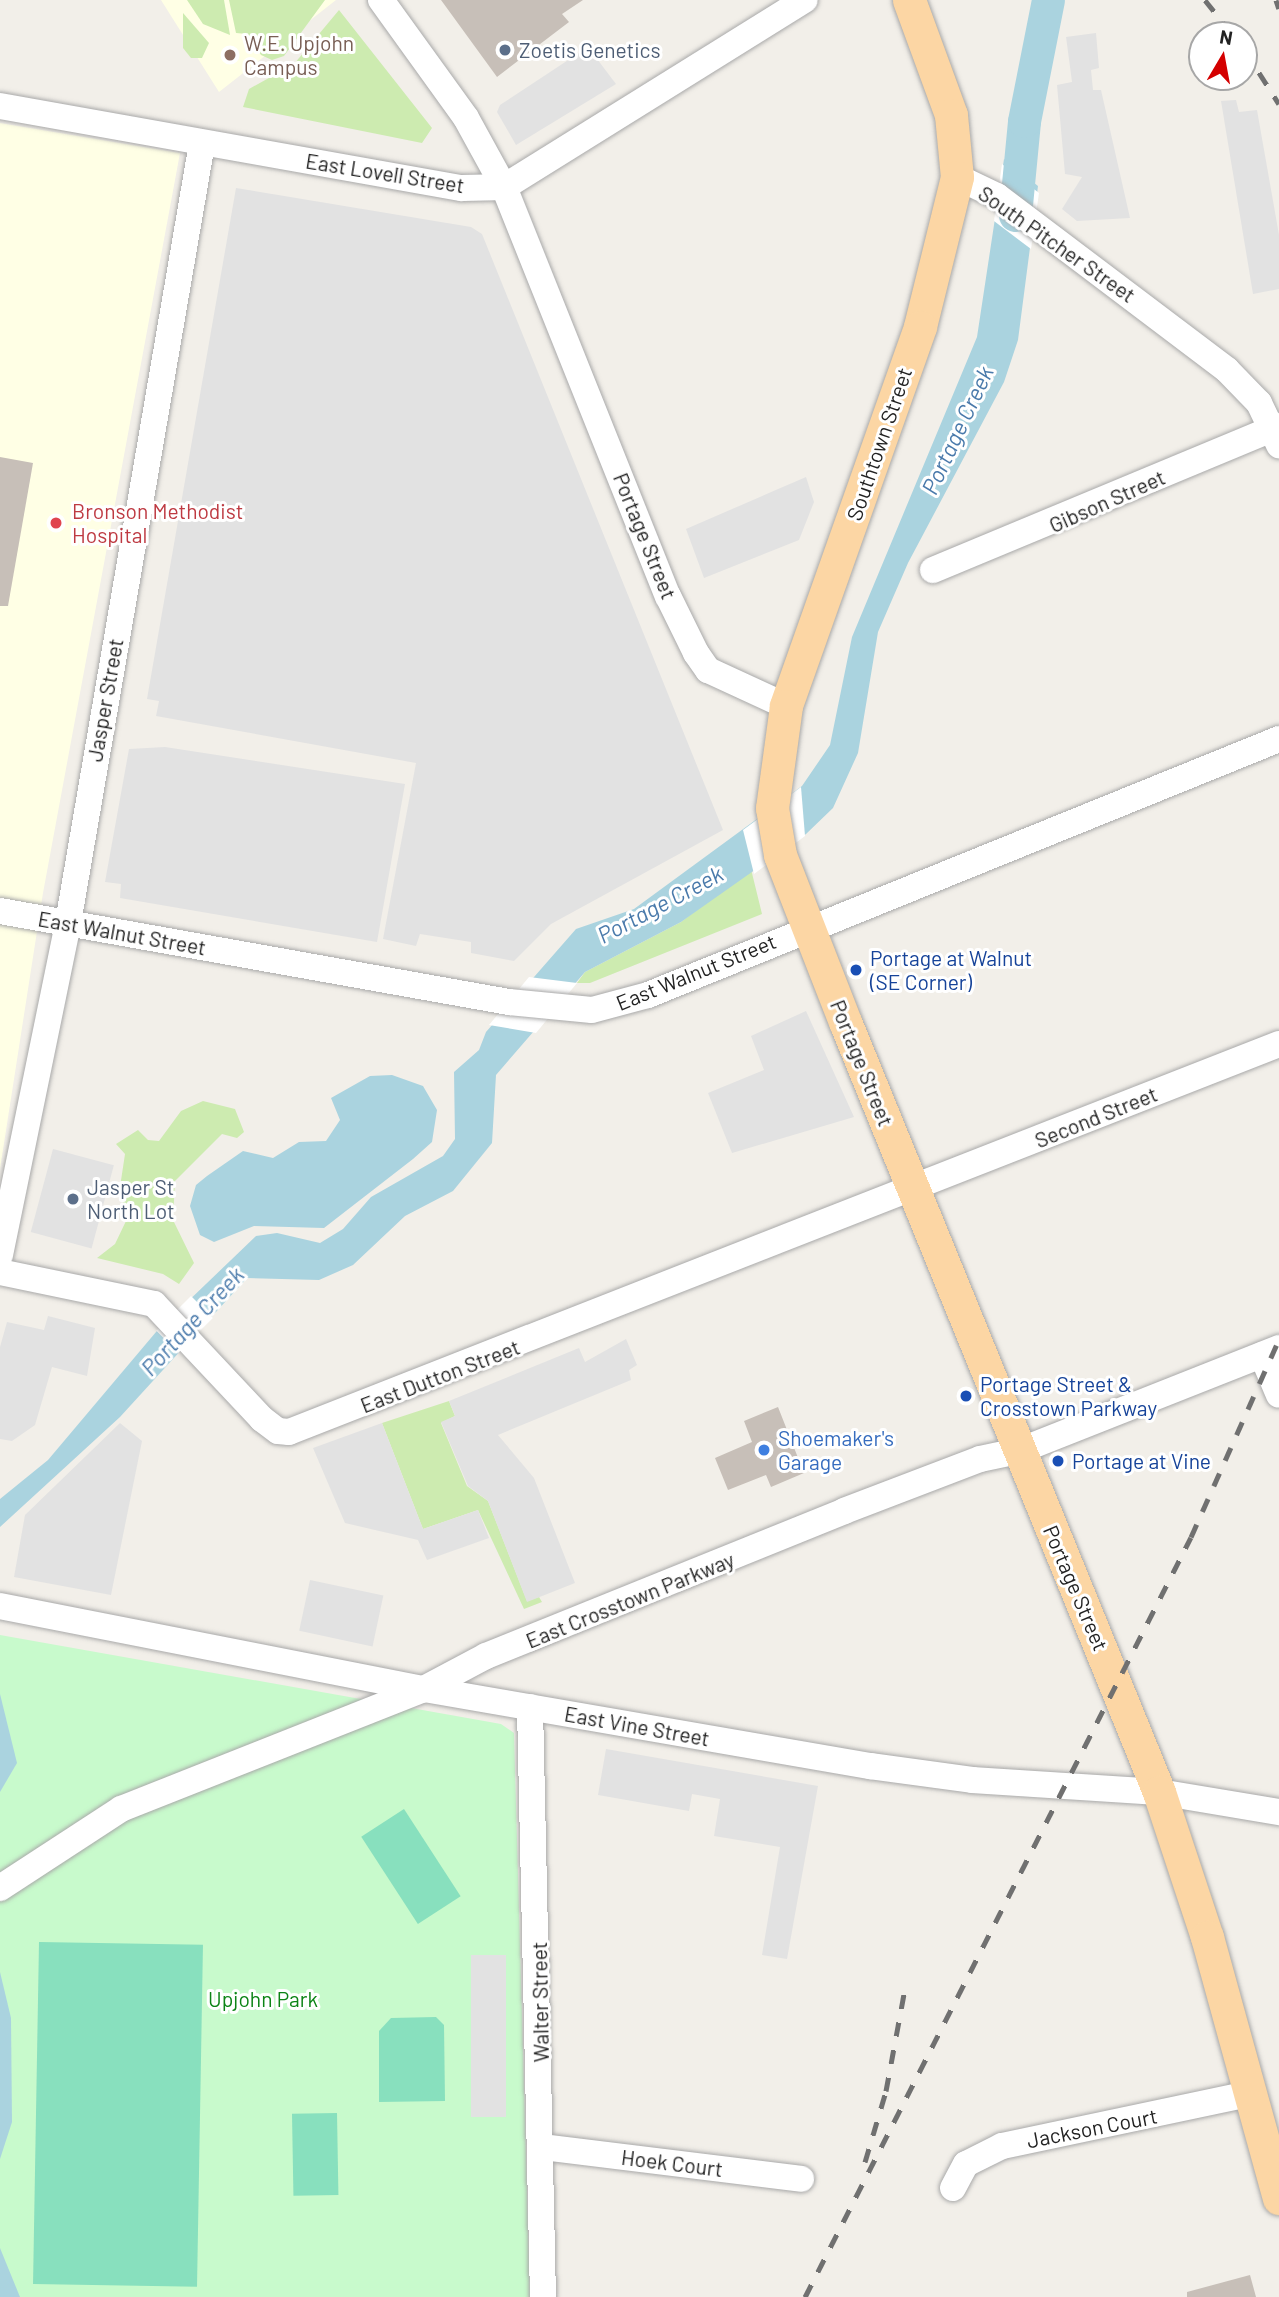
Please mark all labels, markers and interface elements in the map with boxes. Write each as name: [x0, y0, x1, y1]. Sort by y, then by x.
north arrow: [1188, 21, 1258, 91]
text: N: [1218, 24, 1235, 49]
place label: W.E. Upjohn Campus: [244, 30, 354, 80]
place label: Zoetis Genetics: [519, 37, 661, 63]
marker: Zoetis Genetics: [497, 42, 513, 58]
marker: W.E. Upjohn Campus: [222, 47, 238, 63]
street label: East Lovell Street: [304, 148, 466, 198]
street label: South Pitcher Street: [974, 180, 1140, 308]
water label: Portage Creek: [915, 361, 999, 499]
street label: Southtown Street: [841, 364, 917, 524]
street label: Gibson Street: [1045, 464, 1169, 538]
street label: Portage Street: [608, 469, 682, 603]
place label: Bronson Methodist Hospital: [72, 498, 243, 548]
marker: Bronson Methodist Hospital: [46, 513, 66, 533]
street label: Jasper Street: [82, 636, 128, 764]
water label: Portage Creek: [592, 859, 728, 949]
street label: East Walnut Street: [36, 906, 208, 960]
street label: East Walnut Street: [612, 928, 780, 1016]
place label: Portage at Walnut (SE Corner): [870, 945, 1032, 995]
marker: Portage at Walnut (SE Corner): [848, 962, 864, 978]
street label: Portage Street: [825, 996, 899, 1130]
street label: Second Street: [1031, 1081, 1161, 1153]
place label: Jasper St North Lot: [87, 1174, 175, 1224]
marker: Jasper St North Lot: [65, 1191, 81, 1207]
water label: Portage Creek: [135, 1261, 249, 1381]
street label: East Dutton Street: [357, 1334, 523, 1418]
place label: Portage Street & Crosstown Parkway: [980, 1371, 1157, 1421]
marker: Portage Street & Crosstown Parkway: [958, 1388, 974, 1404]
place label: Shoemaker's Garage: [778, 1425, 894, 1475]
marker: Shoemaker's Garage: [756, 1442, 772, 1458]
place label: Portage at Vine: [1072, 1448, 1211, 1474]
marker: Portage at Vine: [1050, 1453, 1066, 1469]
street label: Portage Street: [1038, 1522, 1114, 1654]
street label: East Crosstown Parkway: [522, 1547, 738, 1653]
street label: East Vine Street: [562, 1701, 712, 1751]
street label: Walter Street: [526, 1941, 554, 2063]
park label: Upjohn Park: [208, 1986, 318, 2012]
street label: Jackson Court: [1025, 2103, 1159, 2153]
street label: Hoek Court: [620, 2144, 724, 2182]

